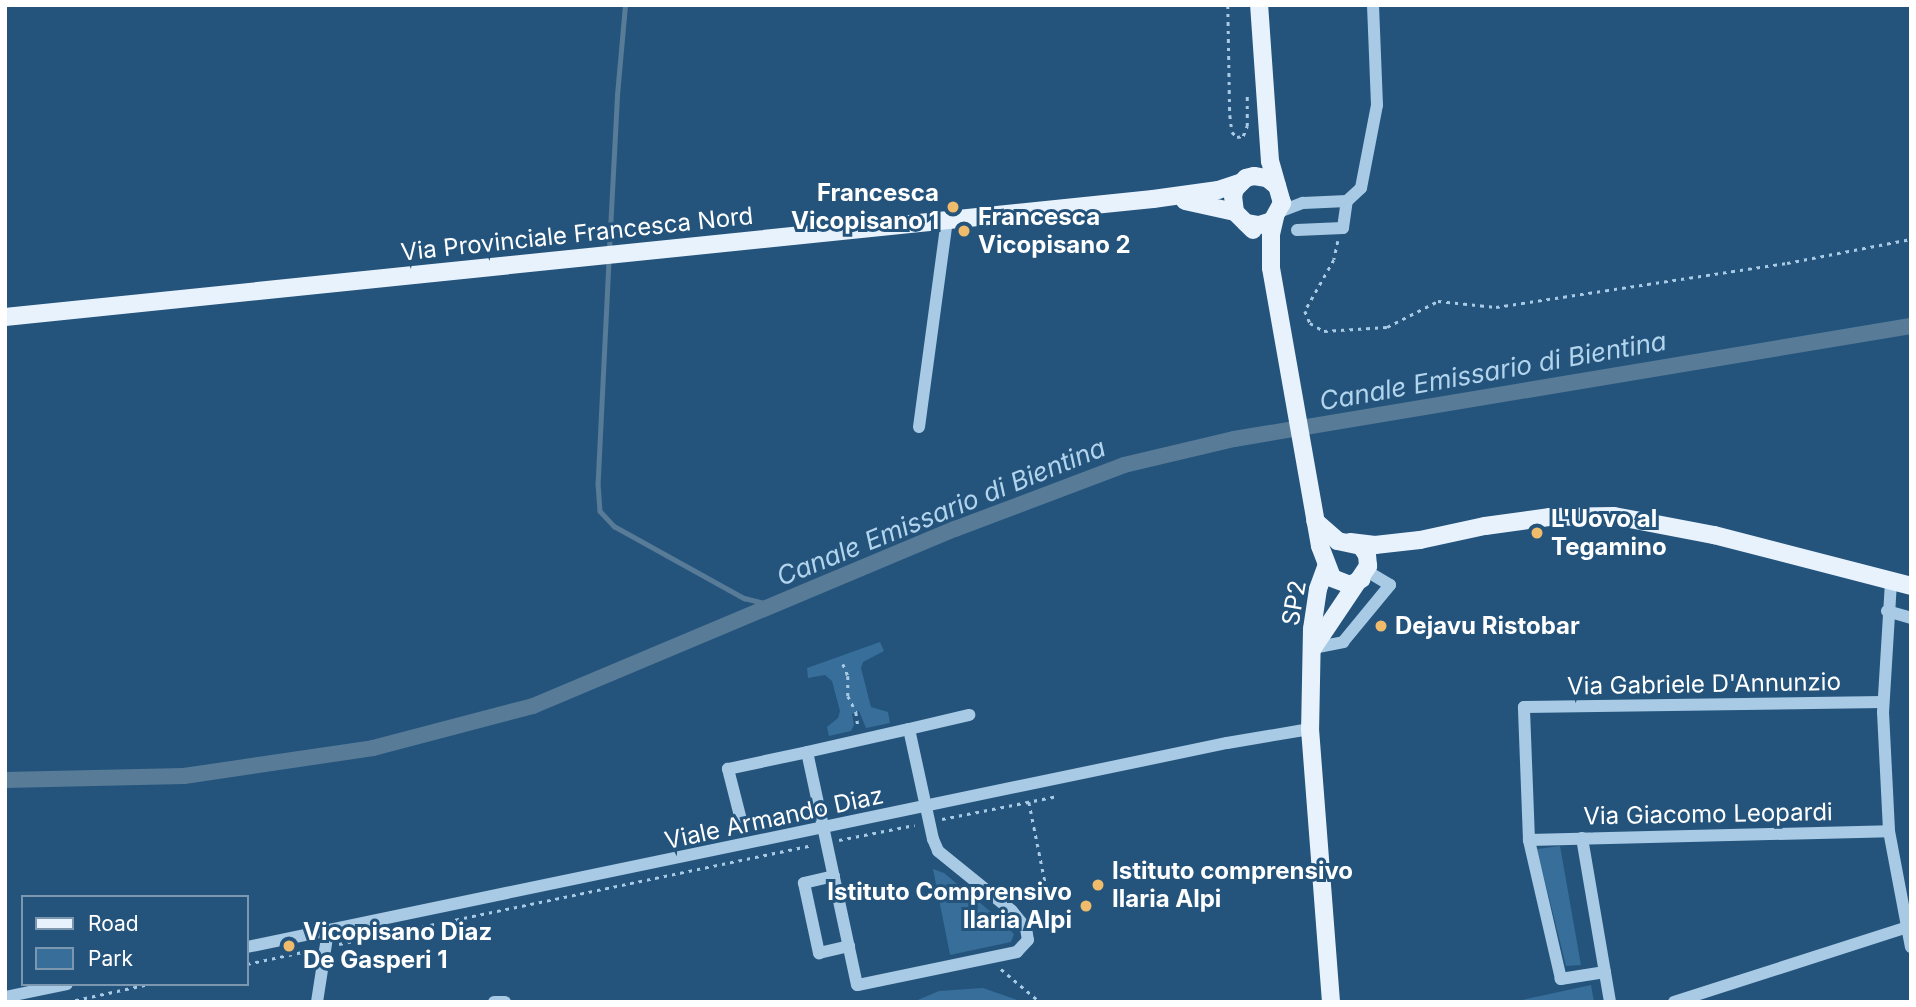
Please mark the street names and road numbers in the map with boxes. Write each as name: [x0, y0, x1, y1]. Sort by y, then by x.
street label: Via Provinciale Francesca Nord: [399, 201, 755, 267]
street label: SP2: [1276, 578, 1312, 628]
street label: Via Gabriele D'Annunzio: [1567, 667, 1841, 701]
street label: Viale Armando Diaz: [662, 781, 886, 855]
street label: Via Giacomo Leopardi: [1583, 797, 1833, 831]

